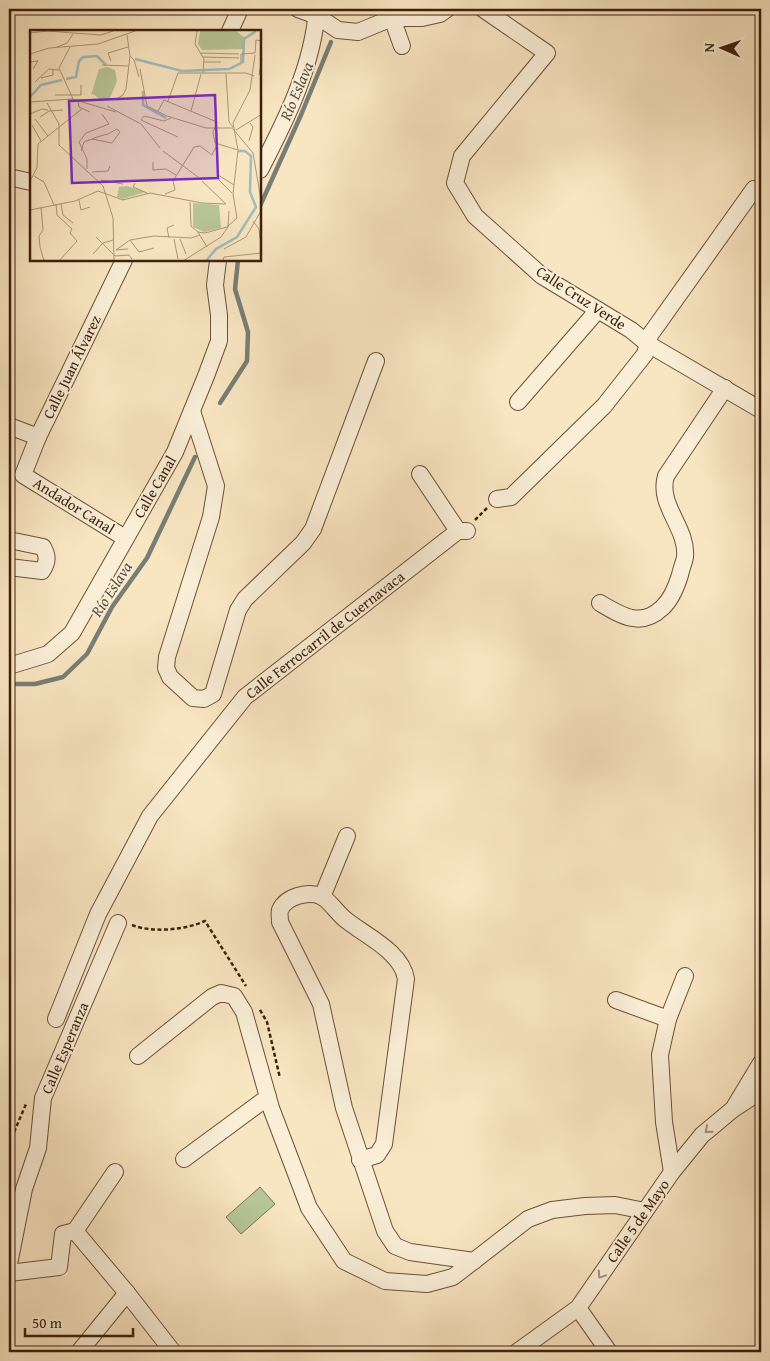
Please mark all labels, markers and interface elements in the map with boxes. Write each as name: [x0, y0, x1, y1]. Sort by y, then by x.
north arrow: [698, 22, 748, 72]
inset map: [30, 30, 261, 261]
text: N: [699, 42, 719, 53]
water label: Río Eslava: [273, 57, 319, 125]
street label: Calle Cruz Verde: [532, 261, 630, 335]
street label: Calle Juan Álvarez: [37, 311, 106, 422]
street label: Calle Canal: [128, 452, 181, 522]
street label: Andador Canal: [29, 472, 119, 539]
water label: Río Eslava: [84, 556, 138, 622]
street label: Calle Ferrocarril de Cuernavaca: [241, 566, 409, 703]
street label: Calle Esperanza: [36, 999, 93, 1097]
one-way arrow: [704, 1124, 713, 1133]
street label: Calle 5 de Mayo: [601, 1175, 674, 1267]
one-way arrow: [598, 1269, 607, 1278]
scale bar: [25, 1306, 132, 1338]
text: 50 m: [32, 1312, 63, 1333]

